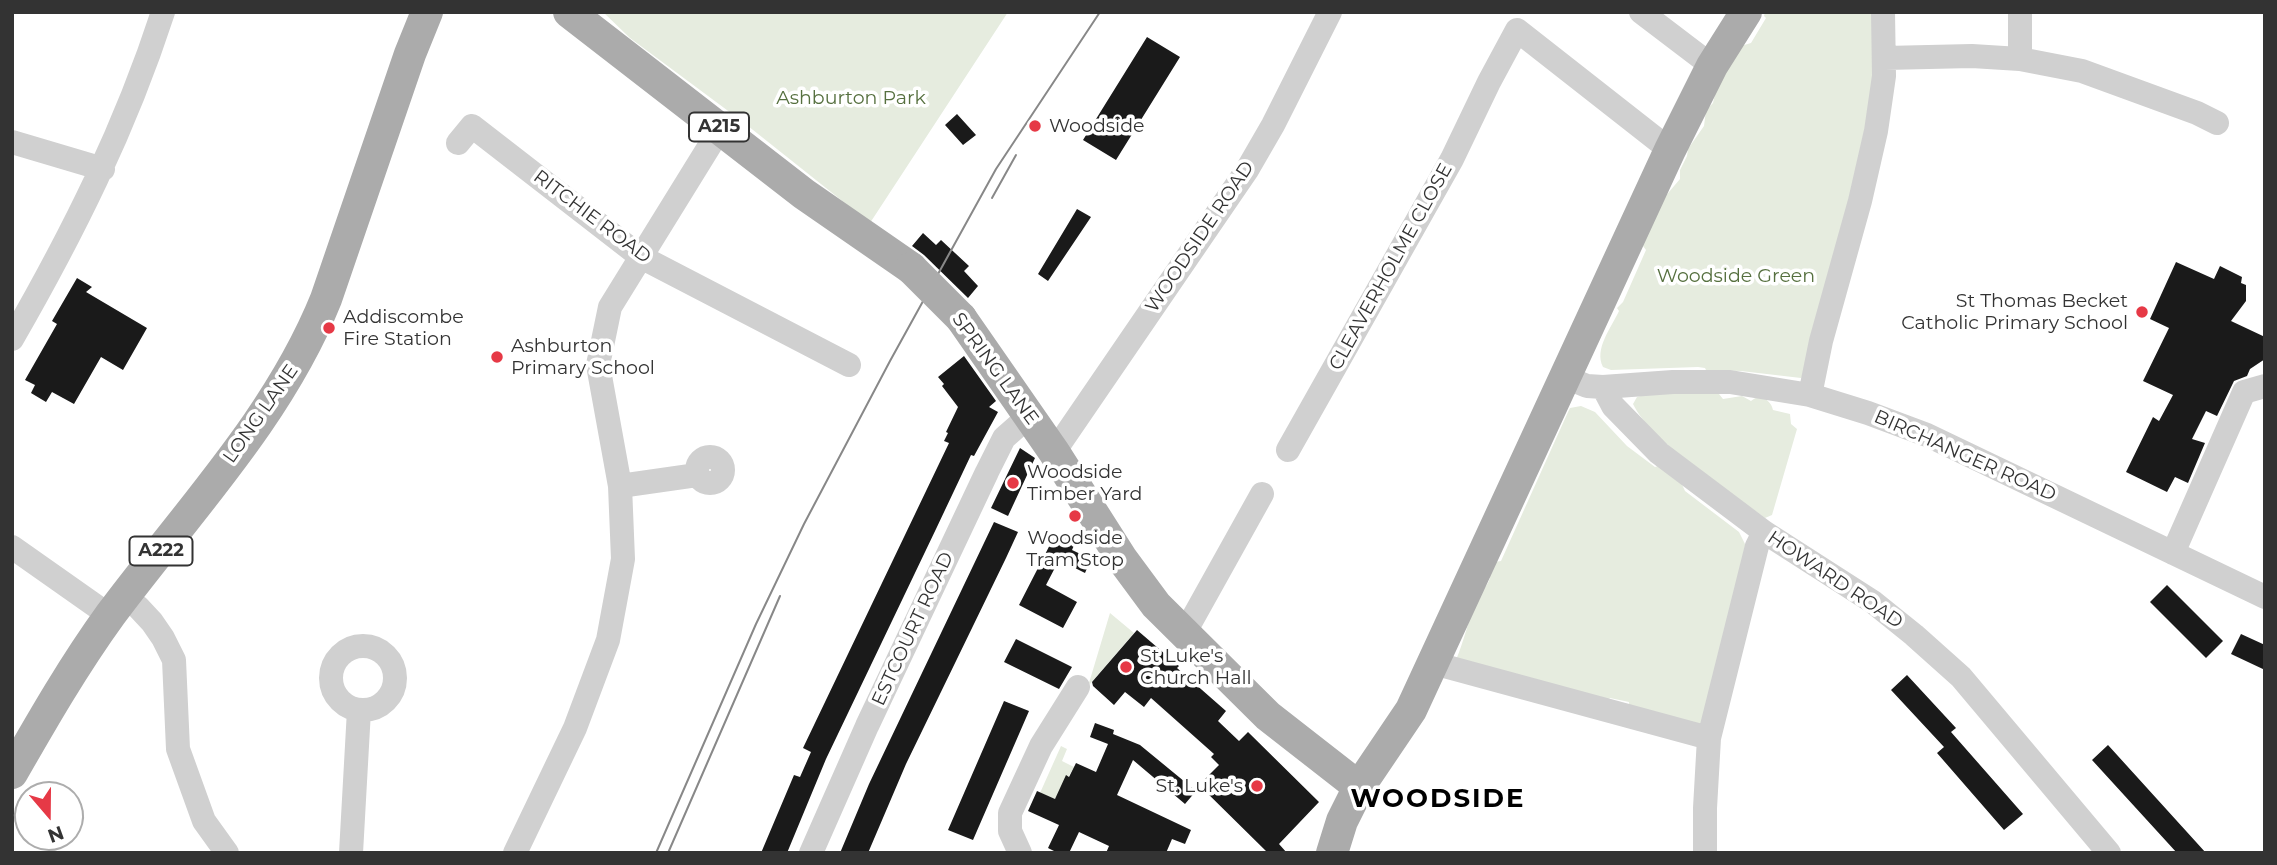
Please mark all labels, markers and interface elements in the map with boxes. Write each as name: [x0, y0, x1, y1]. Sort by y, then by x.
park label: Ashburton Park: [776, 87, 926, 109]
road number: A215: [689, 112, 749, 142]
place label: Woodside: [1049, 115, 1145, 137]
marker: Woodside: [1027, 118, 1043, 134]
street label: WOODSIDE ROAD: [1141, 157, 1259, 317]
street label: CLEAVERHOLME CLOSE: [1325, 160, 1457, 374]
street label: RITCHIE ROAD: [529, 165, 655, 269]
park label: Woodside Green: [1657, 265, 1815, 287]
place label: St Thomas Becket Catholic Primary School: [1901, 290, 2128, 334]
marker: St Thomas Becket Catholic Primary School: [2134, 304, 2150, 320]
place label: Addiscombe Fire Station: [343, 306, 464, 350]
street label: SPRING LANE: [947, 309, 1043, 429]
marker: Addiscombe Fire Station: [321, 320, 337, 336]
place label: Ashburton Primary School: [511, 335, 655, 379]
marker: Ashburton Primary School: [489, 349, 505, 365]
street label: LONG LANE: [219, 360, 303, 468]
street label: BIRCHANGER ROAD: [1871, 406, 2059, 506]
place label: Woodside Timber Yard: [1027, 461, 1142, 505]
marker: Woodside Timber Yard: [1005, 475, 1021, 491]
marker: Woodside Tram Stop: [1067, 508, 1083, 524]
street label: HOWARD ROAD: [1763, 526, 1907, 634]
place label: Woodside Tram Stop: [1026, 527, 1124, 571]
road number: A222: [130, 536, 192, 566]
street label: ESTCOURT ROAD: [867, 549, 959, 709]
place label: St Luke's Church Hall: [1140, 645, 1252, 689]
marker: St Luke's Church Hall: [1118, 659, 1134, 675]
place label: St. Luke's: [1156, 775, 1243, 797]
marker: St. Luke's: [1249, 778, 1265, 794]
north arrow: [14, 781, 84, 851]
district label: WOODSIDE: [1351, 783, 1525, 815]
text: N: [45, 821, 67, 848]

